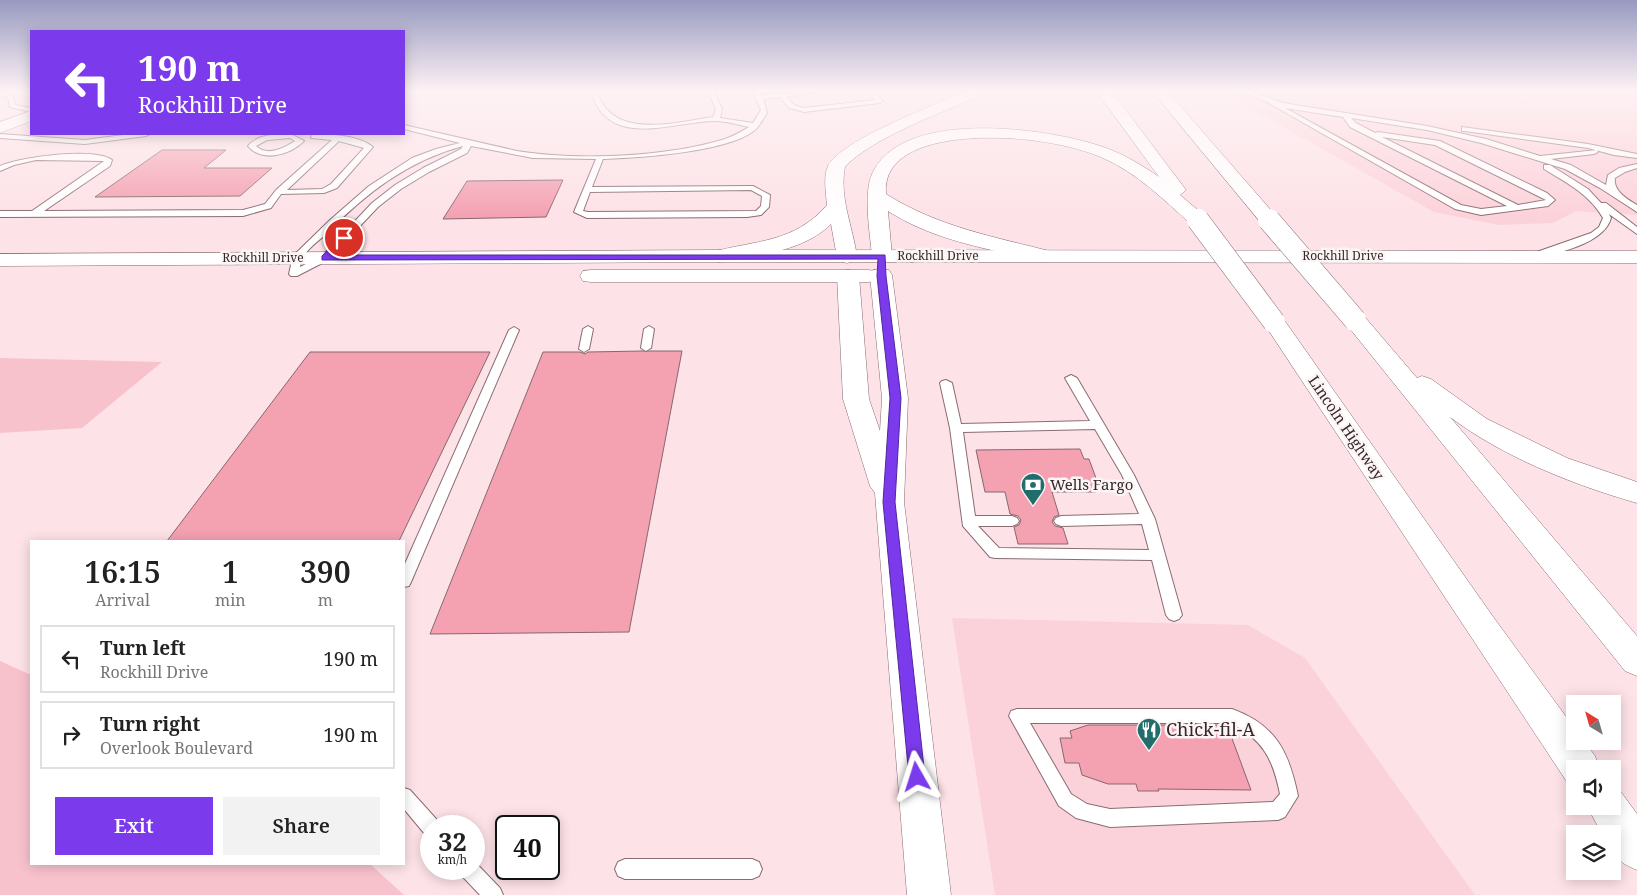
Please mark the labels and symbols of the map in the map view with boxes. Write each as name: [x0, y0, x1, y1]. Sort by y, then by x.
pin: [323, 217, 365, 259]
street label: Rockhill Drive: [897, 247, 979, 264]
street label: Rockhill Drive: [1302, 247, 1384, 264]
street label: Rockhill Drive: [222, 249, 304, 266]
street label: Lincoln Highway: [1304, 371, 1390, 484]
bank icon: Wells Fargo: [1020, 472, 1046, 506]
place label: Wells Fargo: [1050, 474, 1133, 494]
north arrow: [1566, 695, 1621, 750]
restaurant icon: Chick-fil-A: [1136, 717, 1162, 751]
place label: Chick-fil-A: [1166, 717, 1255, 741]
position arrow: [890, 750, 942, 802]
speed limit sign: 40: [495, 815, 560, 880]

